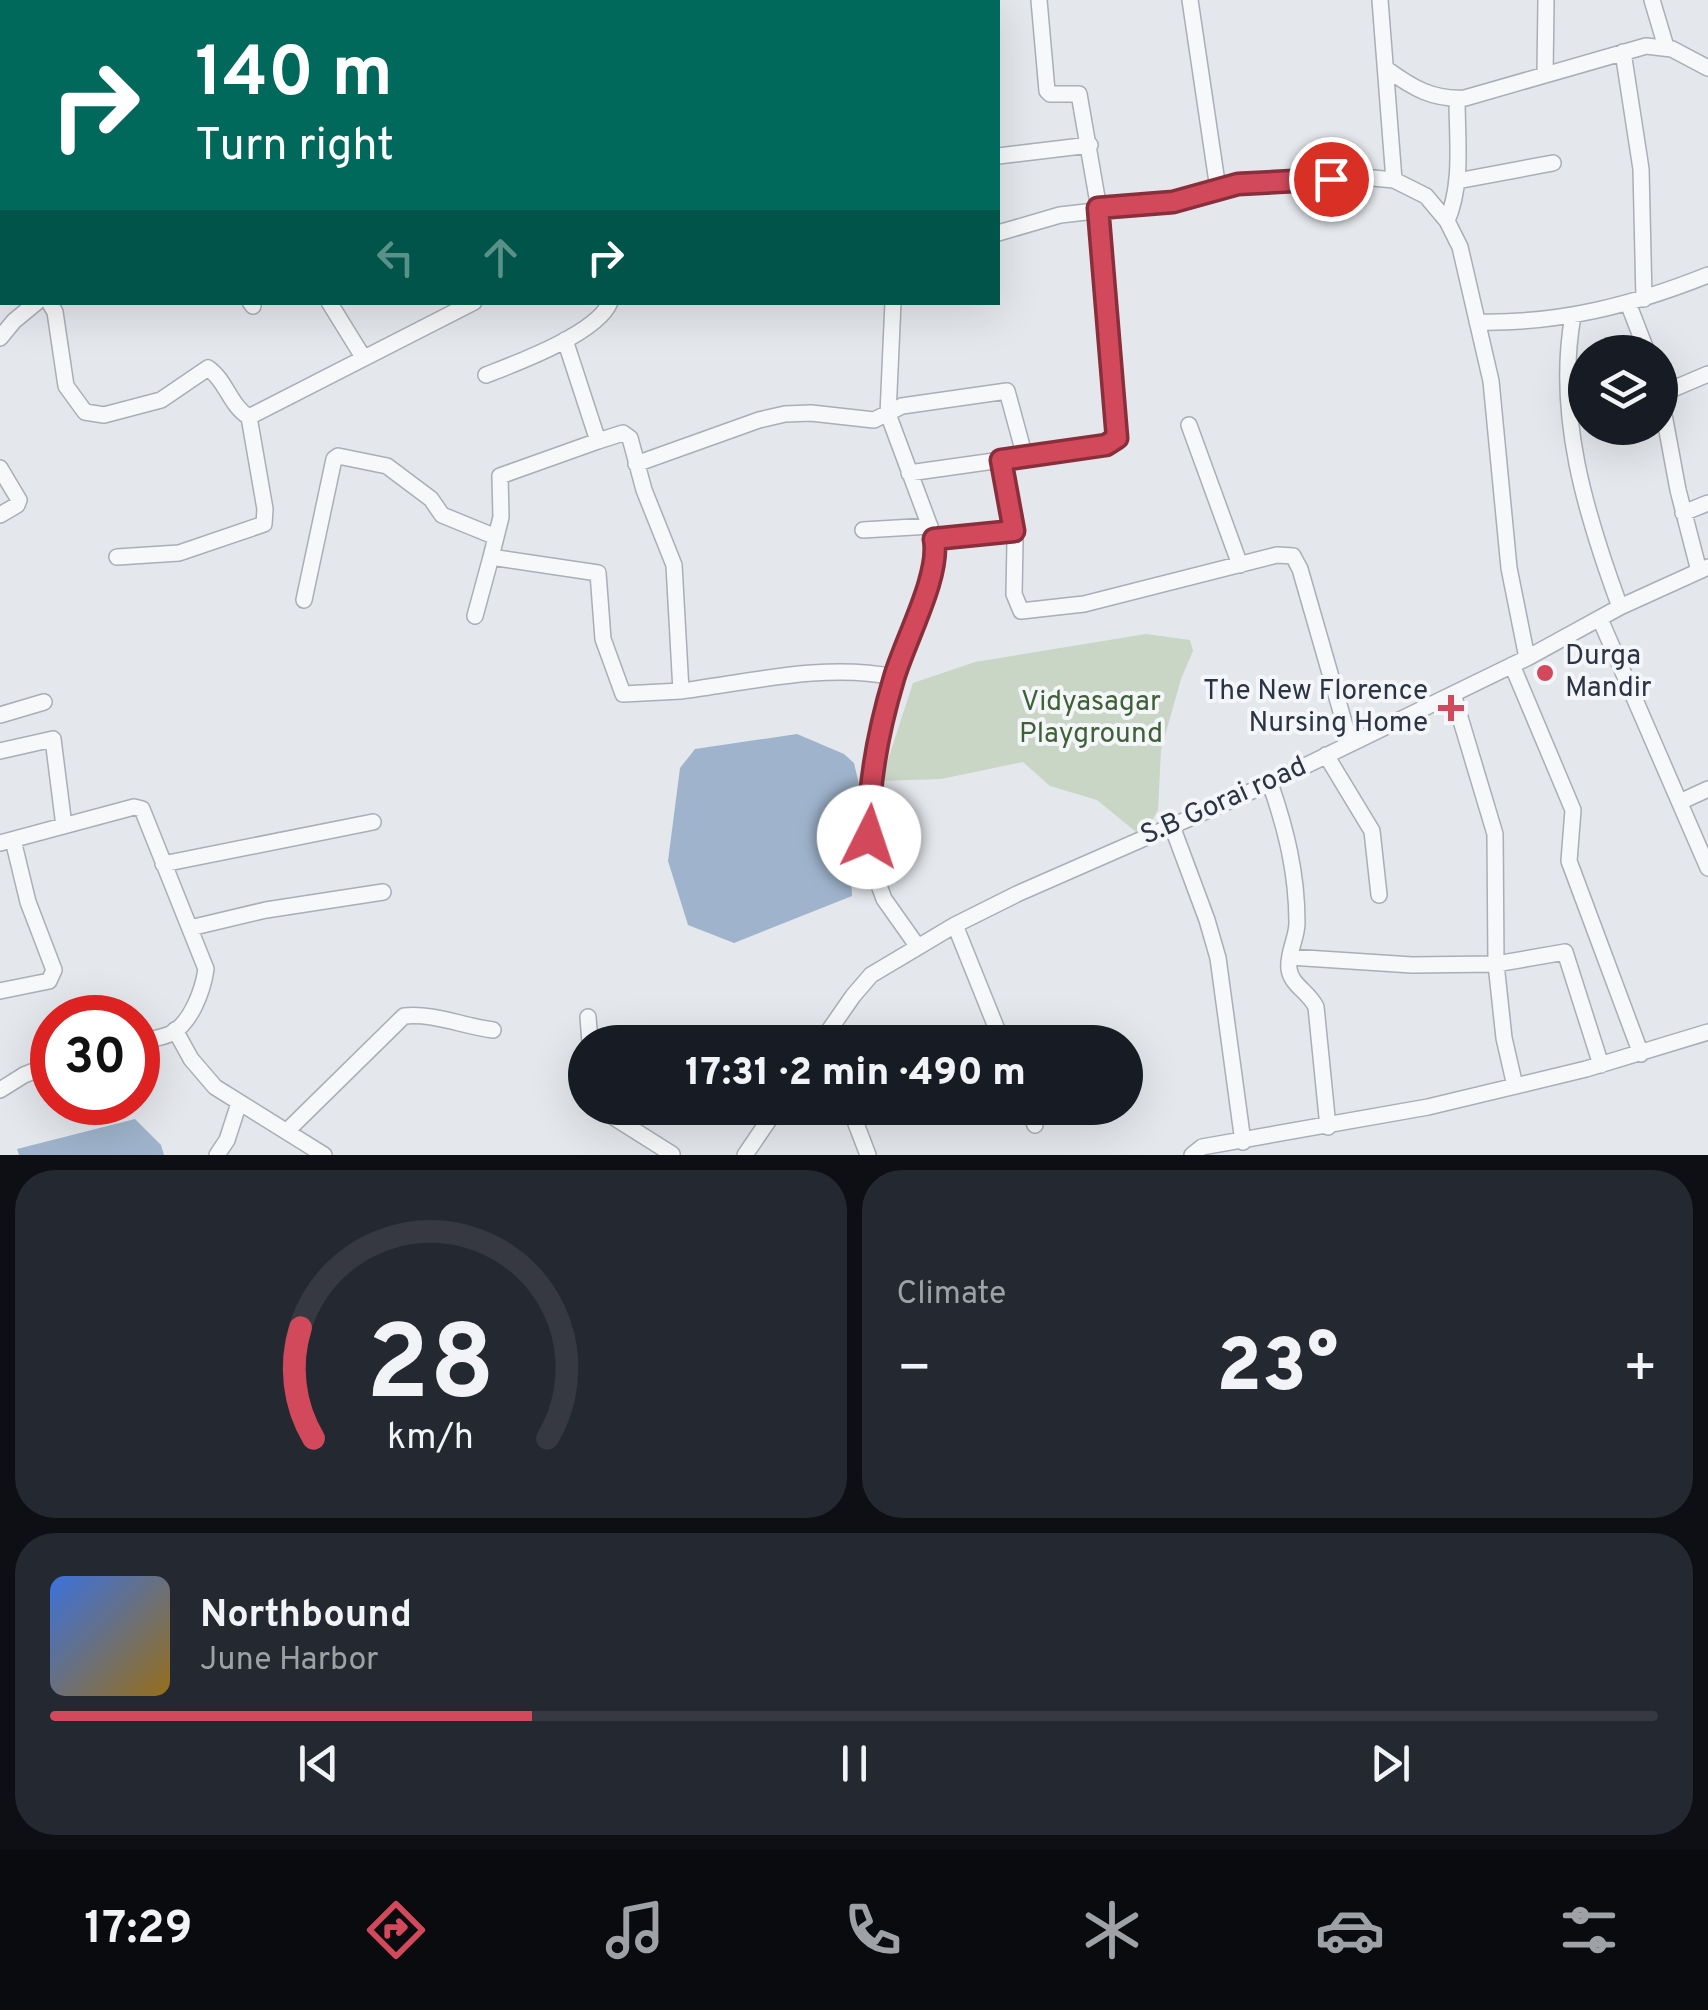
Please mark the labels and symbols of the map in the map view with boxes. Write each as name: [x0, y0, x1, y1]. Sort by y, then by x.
pin: [1289, 137, 1374, 222]
place label: Durga Mandir: [1565, 639, 1652, 707]
marker: Durga Mandir: [1534, 662, 1556, 684]
place label: The New Florence Nursing Home: [1203, 674, 1428, 742]
park label: Vidyasagar Playground: [1019, 685, 1163, 753]
marker: The New Florence Nursing Home: [1438, 695, 1464, 721]
street label: S.B Gorai road: [1135, 749, 1313, 855]
position arrow: [817, 785, 921, 889]
speed limit sign: 30: [30, 995, 160, 1125]

